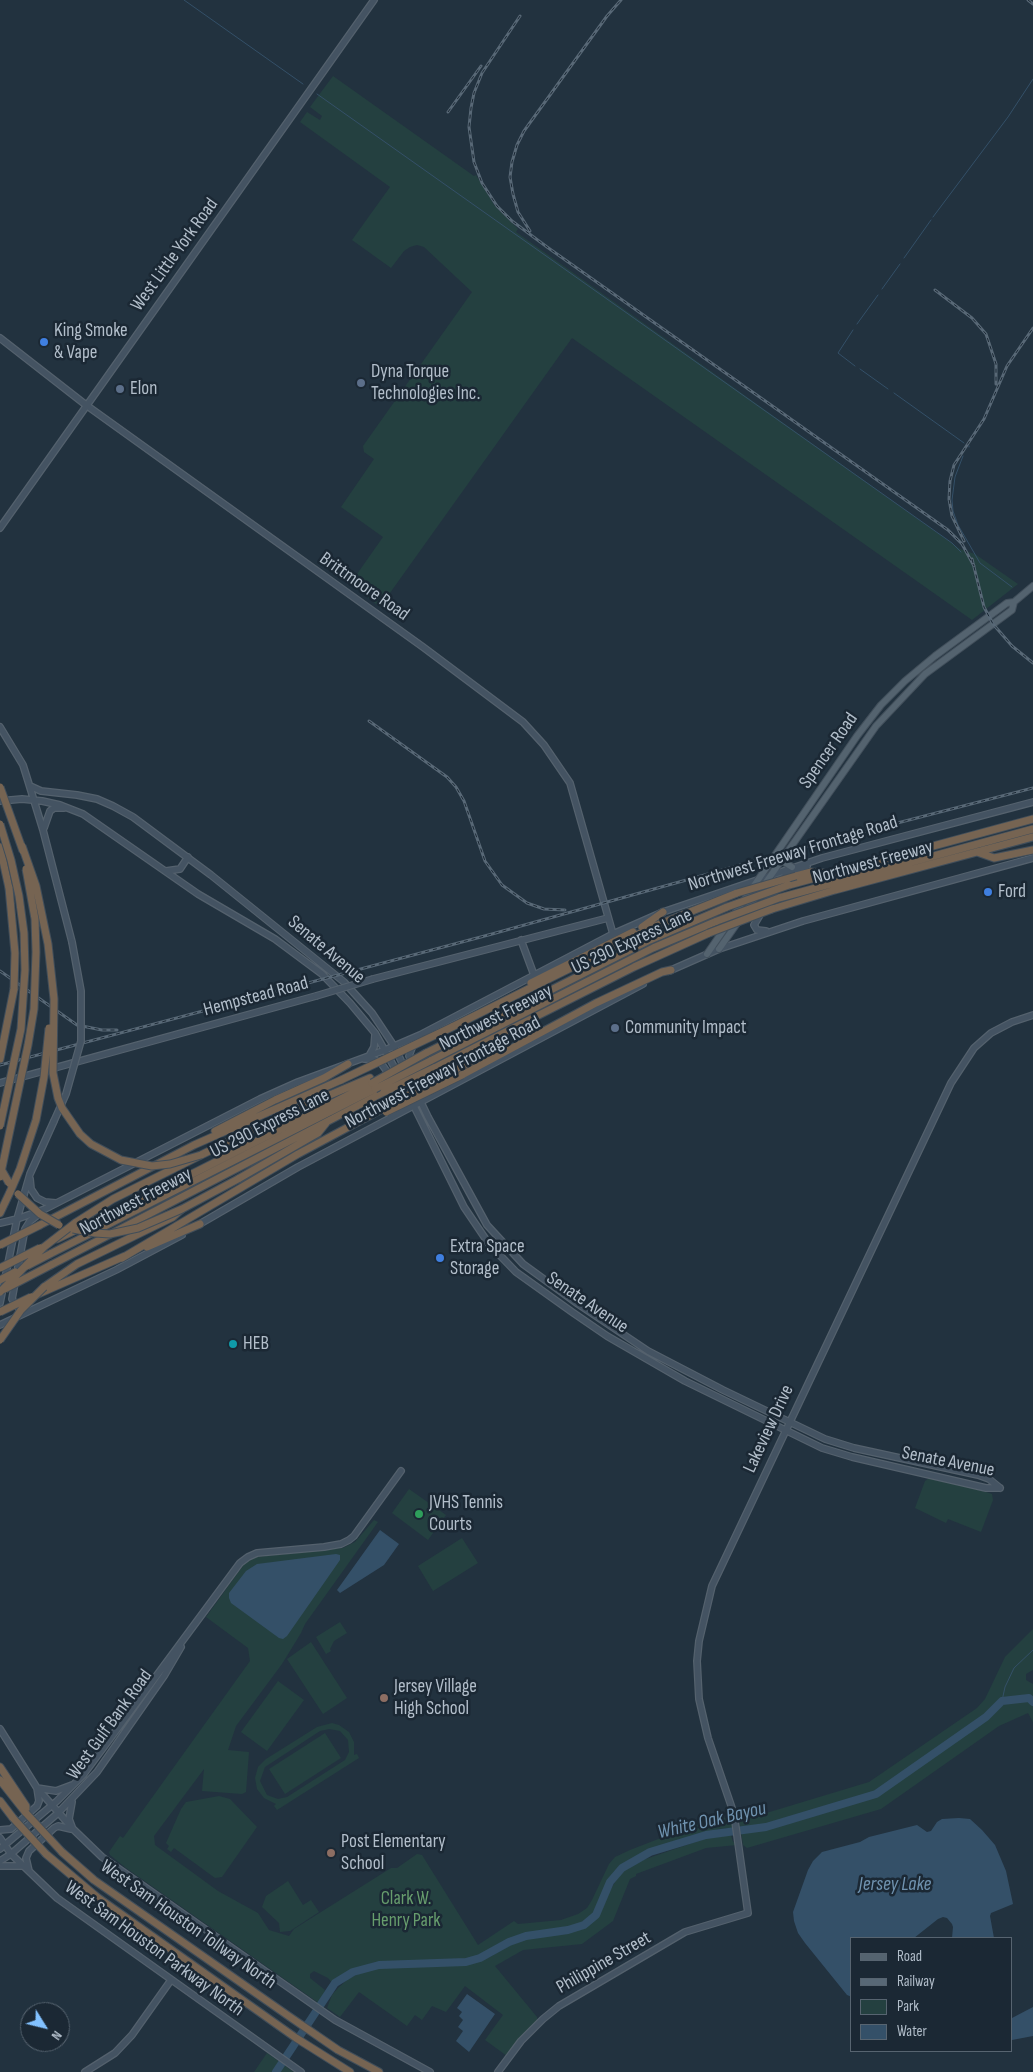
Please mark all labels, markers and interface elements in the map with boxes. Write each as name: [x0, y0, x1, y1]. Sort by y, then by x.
street label: West Little York Road: [126, 194, 224, 316]
place label: King Smoke & Vape: [54, 320, 128, 364]
marker: King Smoke & Vape: [38, 336, 50, 348]
place label: Dyna Torque Technologies Inc.: [371, 361, 480, 405]
marker: Dyna Torque Technologies Inc.: [355, 377, 367, 389]
place label: Elon: [130, 378, 157, 400]
marker: Elon: [114, 383, 126, 395]
street label: Brittmoore Road: [315, 548, 413, 626]
street label: Spencer Road: [795, 709, 863, 793]
street label: Northwest Freeway Frontage Road: [685, 811, 901, 897]
street label: Northwest Freeway: [810, 836, 936, 890]
place label: Ford: [998, 881, 1026, 903]
marker: Ford: [982, 886, 994, 898]
street label: US 290 Express Lane: [568, 904, 696, 980]
street label: Senate Avenue: [283, 911, 369, 989]
street label: Hempstead Road: [201, 972, 311, 1022]
street label: Northwest Freeway: [436, 980, 556, 1056]
street label: Northwest Freeway Frontage Road: [341, 1012, 545, 1134]
place label: Community Impact: [625, 1017, 747, 1039]
marker: Community Impact: [609, 1022, 621, 1034]
street label: US 290 Express Lane: [207, 1084, 333, 1164]
street label: Northwest Freeway: [76, 1163, 196, 1241]
place label: Extra Space Storage: [450, 1236, 525, 1280]
marker: Extra Space Storage: [434, 1252, 446, 1264]
street label: Senate Avenue: [542, 1267, 632, 1339]
place label: HEB: [243, 1333, 269, 1355]
marker: HEB: [227, 1338, 239, 1350]
street label: Lakeview Drive: [739, 1382, 799, 1476]
street label: Senate Avenue: [900, 1442, 996, 1482]
place label: JVHS Tennis Courts: [429, 1492, 503, 1536]
marker: JVHS Tennis Courts: [413, 1508, 425, 1520]
street label: West Gulf Bank Road: [62, 1665, 158, 1785]
place label: Jersey Village High School: [394, 1676, 477, 1720]
marker: Jersey Village High School: [378, 1692, 390, 1704]
water label: White Oak Bayou: [656, 1797, 768, 1845]
place label: Post Elementary School: [341, 1831, 446, 1875]
marker: Post Elementary School: [325, 1847, 337, 1859]
street label: West Sam Houston Tollway North: [96, 1856, 280, 1994]
water label: Jersey Lake: [859, 1873, 931, 1897]
street label: West Sam Houston Parkway North: [60, 1876, 248, 2022]
park label: Clark W. Henry Park: [371, 1888, 441, 1932]
street label: Philippine Street: [553, 1927, 655, 1999]
legend: [850, 1937, 1013, 2052]
text: Road: [897, 1947, 922, 1966]
text: Railway: [897, 1972, 935, 1991]
text: Park: [897, 1997, 919, 2016]
north arrow: [20, 2002, 70, 2052]
text: Water: [897, 2022, 927, 2041]
text: N: [48, 2027, 66, 2044]

